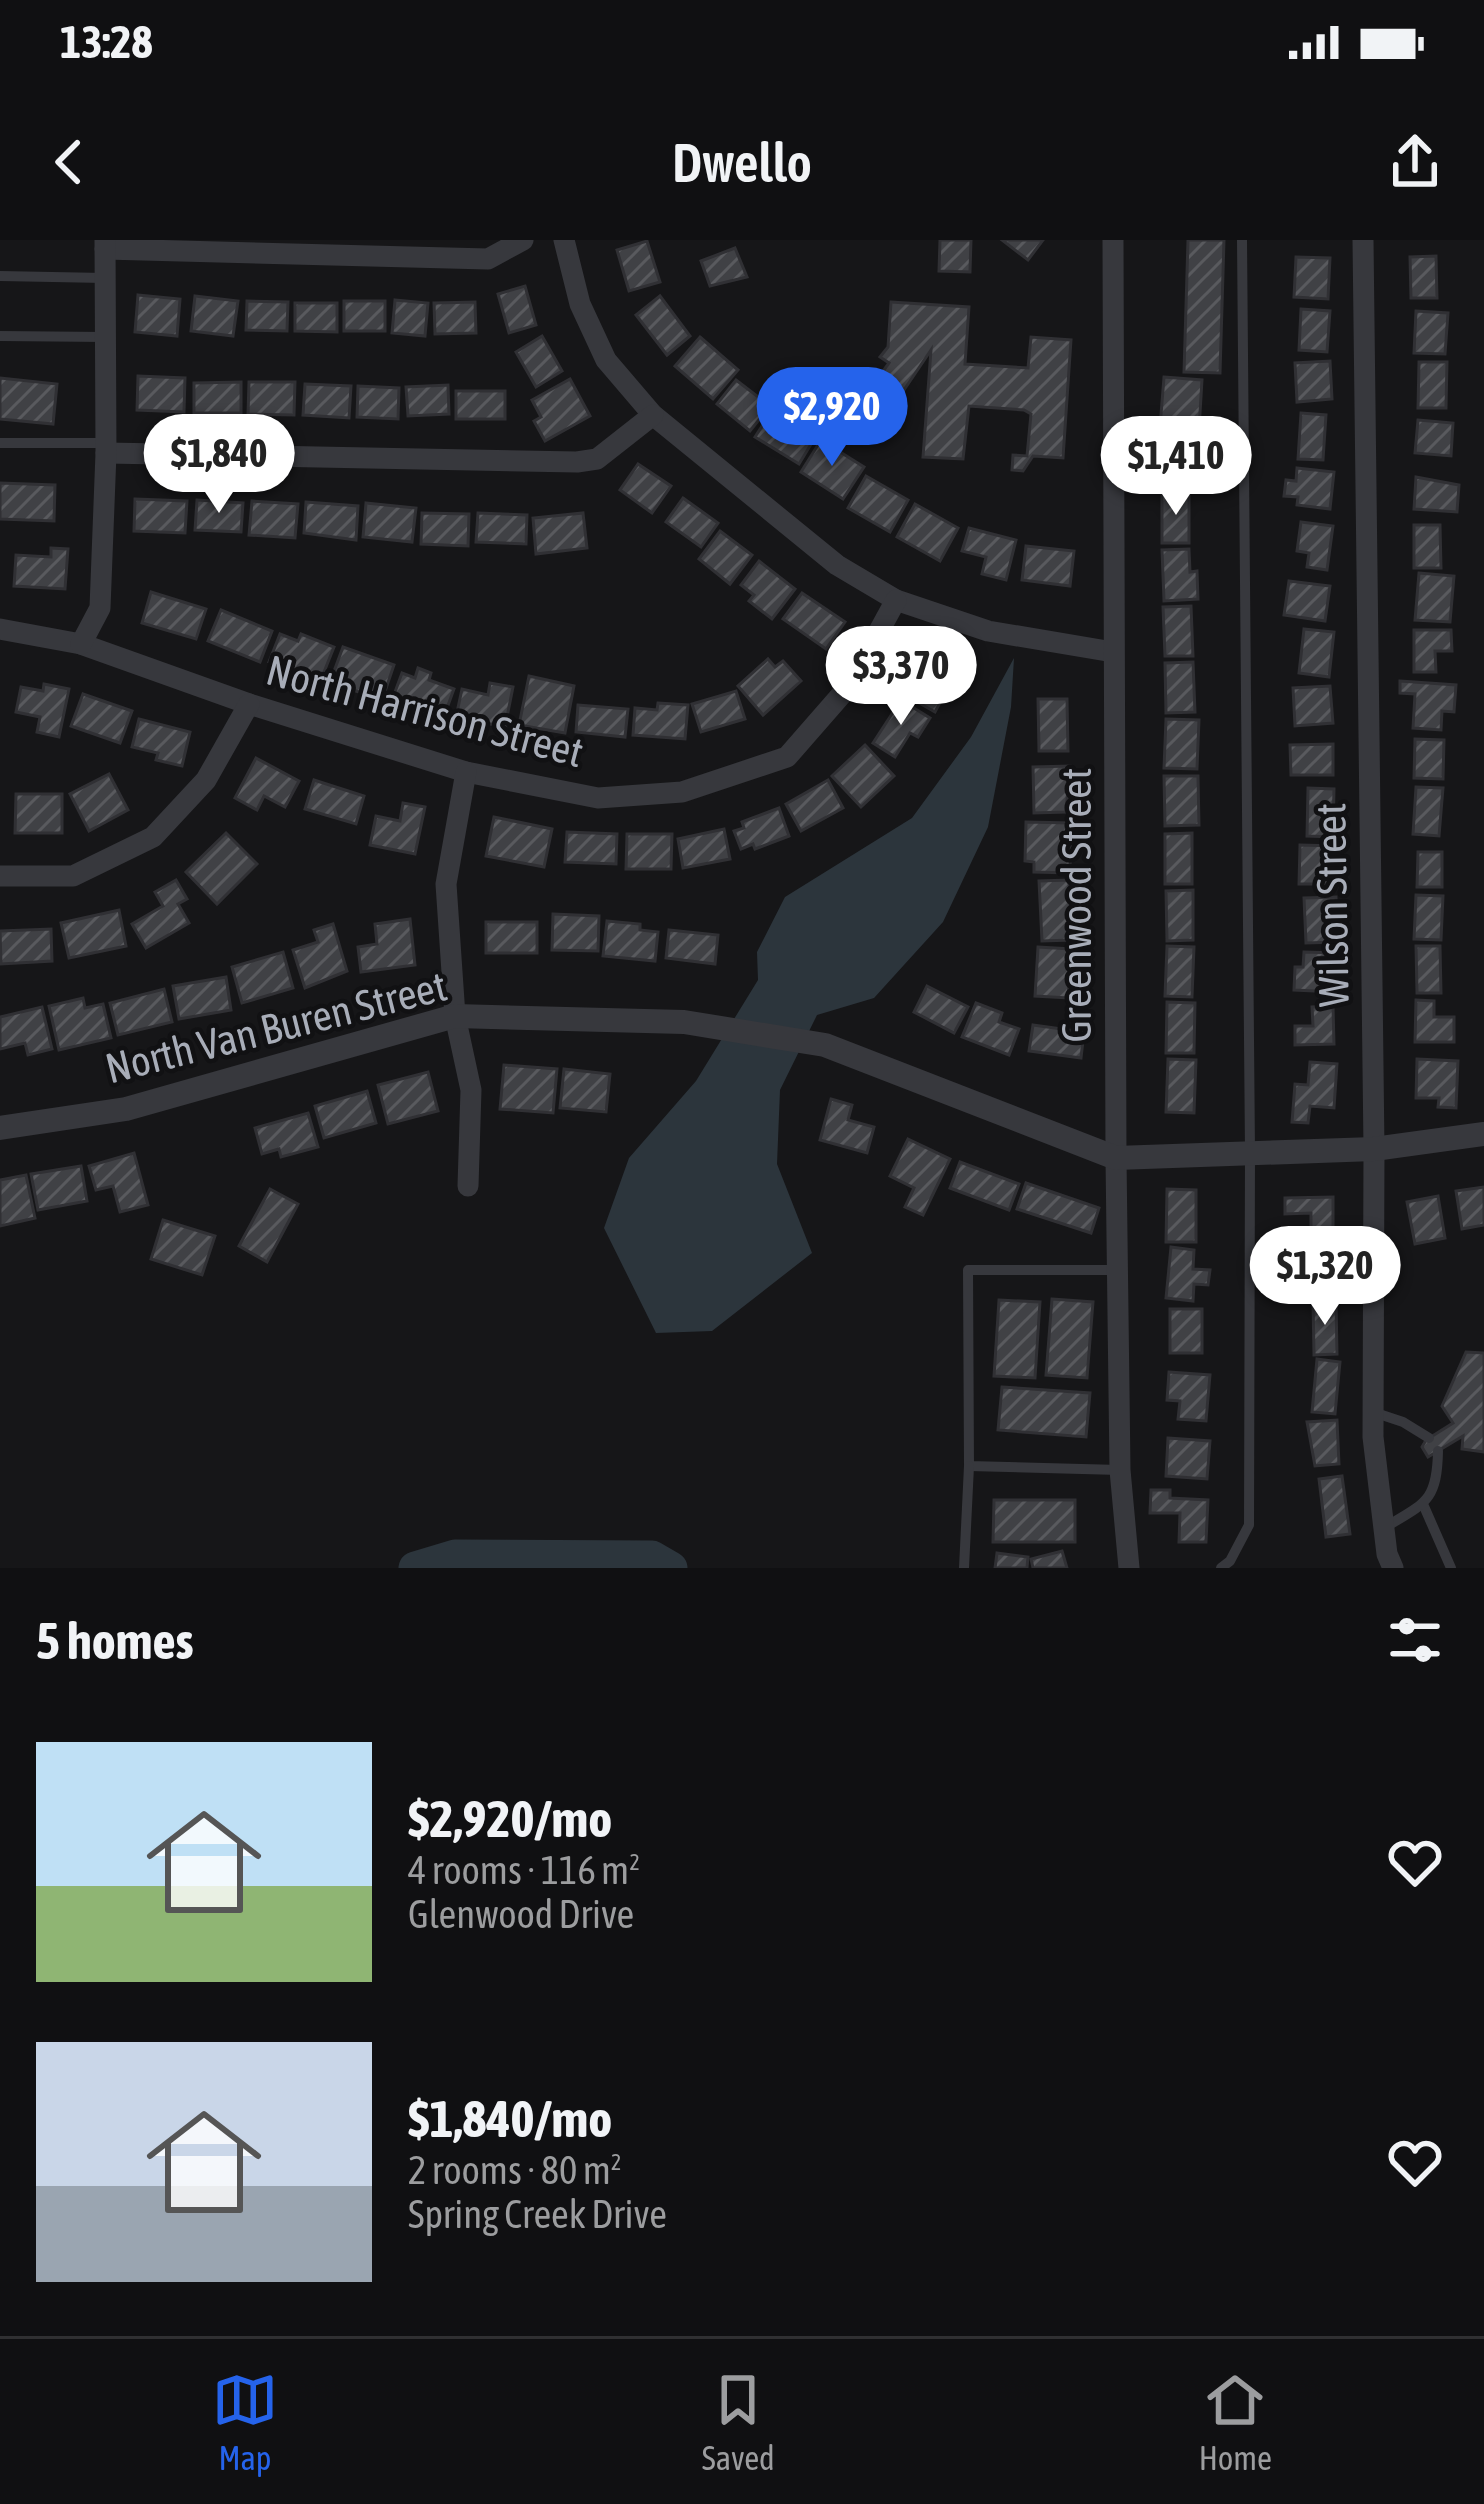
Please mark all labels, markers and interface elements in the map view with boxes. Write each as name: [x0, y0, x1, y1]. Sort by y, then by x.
text: 13:28: [60, 16, 153, 68]
icon: back: [36, 129, 102, 195]
icon: share: [1382, 129, 1448, 195]
text: Dwello: [672, 132, 812, 193]
pin: $2,920: [734, 367, 930, 469]
text: $2,920: [784, 384, 880, 428]
pin: $1,840: [121, 414, 317, 516]
pin: $1,410: [1078, 416, 1274, 518]
text: $1,840: [171, 431, 267, 475]
text: $1,410: [1128, 433, 1224, 477]
pin: $3,370: [803, 626, 999, 728]
text: $3,370: [853, 643, 949, 687]
street label: North Harrison Street: [261, 646, 589, 776]
street label: Greenwood Street: [1052, 768, 1100, 1042]
street label: Wilson Street: [1306, 803, 1358, 1007]
street label: North Van Buren Street: [101, 961, 451, 1093]
pin: $1,320: [1227, 1226, 1423, 1328]
text: $1,320: [1277, 1243, 1373, 1287]
icon: filters: [1382, 1607, 1448, 1673]
text: 5 homes: [36, 1611, 194, 1670]
text: $2,920/mo: [408, 1789, 612, 1848]
icon: home: [132, 1790, 276, 1934]
icon: heart: [1382, 1829, 1448, 1895]
text: 4 rooms · 116 m²: [408, 1848, 640, 1892]
text: Glenwood Drive: [408, 1892, 634, 1936]
text: $1,840/mo: [408, 2089, 612, 2148]
icon: home: [132, 2090, 276, 2234]
icon: heart: [1382, 2129, 1448, 2195]
text: 2 rooms · 80 m²: [408, 2148, 622, 2192]
text: Spring Creek Drive: [408, 2192, 667, 2236]
tab: Map: [212, 2367, 278, 2477]
tab: Saved: [702, 2367, 775, 2477]
tab: Home: [1199, 2367, 1272, 2477]

